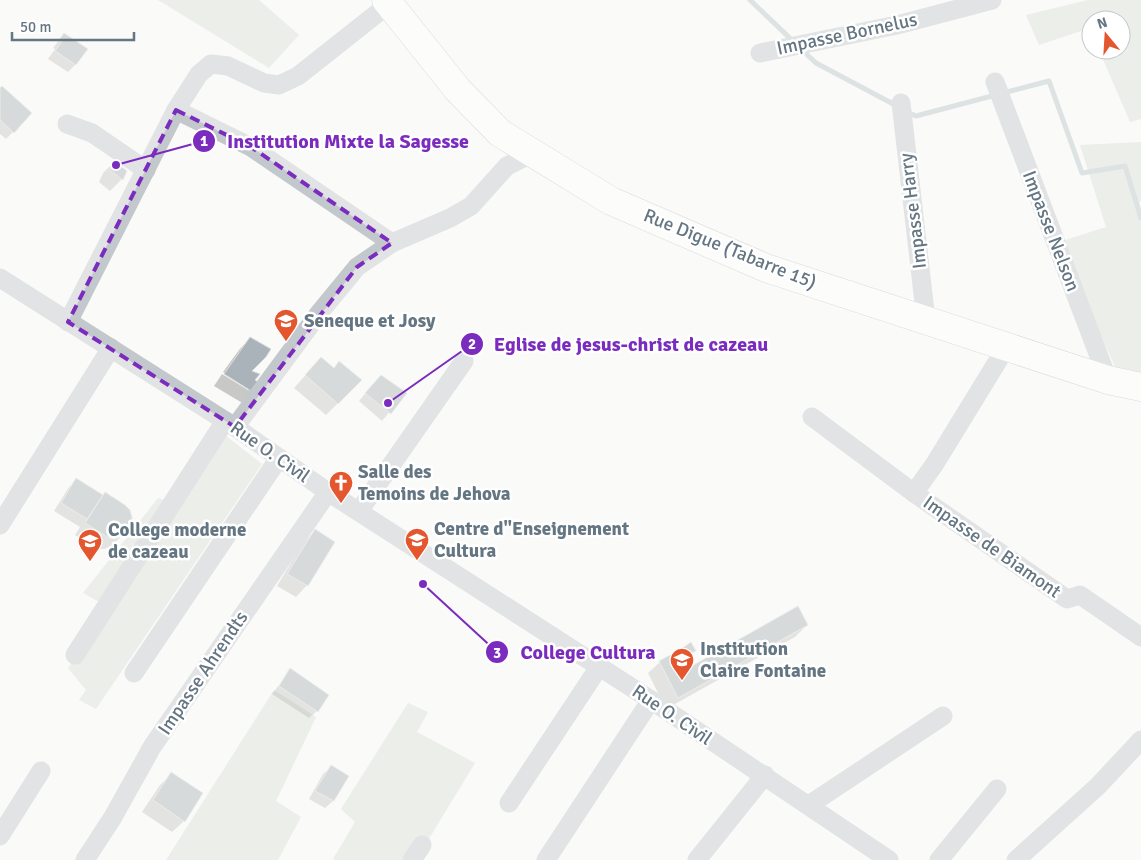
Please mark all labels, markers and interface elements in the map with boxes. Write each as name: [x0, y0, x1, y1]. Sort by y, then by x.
street label: Impasse Bornelus: [775, 7, 919, 61]
scale bar: [12, 10, 135, 42]
north arrow: [1081, 10, 1131, 60]
text: N: [1095, 14, 1109, 33]
text: 50 m: [20, 18, 51, 36]
callout: Institution Mixte la Sagesse: [192, 123, 479, 158]
text: Institution Mixte la Sagesse: [227, 129, 469, 154]
text: 1: [200, 132, 208, 150]
street label: Impasse Harry: [894, 152, 932, 270]
street label: Impasse Nelson: [1017, 167, 1085, 295]
street label: Rue Digue (Tabarre 15): [640, 203, 820, 295]
school or university icon: Seneque et Josy: [273, 308, 299, 342]
place label: Seneque et Josy: [304, 309, 436, 333]
callout: Eglise de jesus-christ de cazeau: [459, 327, 779, 362]
text: Eglise de jesus-christ de cazeau: [494, 332, 768, 357]
text: 2: [468, 335, 476, 353]
street label: Rue O. Civil: [226, 416, 314, 488]
place label: Salle des Temoins de Jehova: [358, 460, 511, 506]
church icon: Salle des Temoins de Jehova: [328, 470, 354, 504]
street label: Impasse de Biamont: [918, 490, 1066, 604]
place label: Centre d"Enseignement Cultura: [434, 517, 629, 563]
place label: College moderne de cazeau: [108, 518, 246, 564]
school or university icon: Centre d"Enseignement Cultura: [404, 527, 430, 561]
school or university icon: College moderne de cazeau: [77, 528, 103, 562]
street label: Impasse Ahrendts: [153, 606, 253, 740]
callout: College Cultura: [485, 635, 665, 670]
place label: Institution Claire Fontaine: [700, 637, 826, 683]
text: College Cultura: [520, 640, 656, 665]
text: 3: [493, 644, 501, 662]
school or university icon: Institution Claire Fontaine: [669, 647, 695, 681]
street label: Rue O. Civil: [627, 679, 717, 751]

